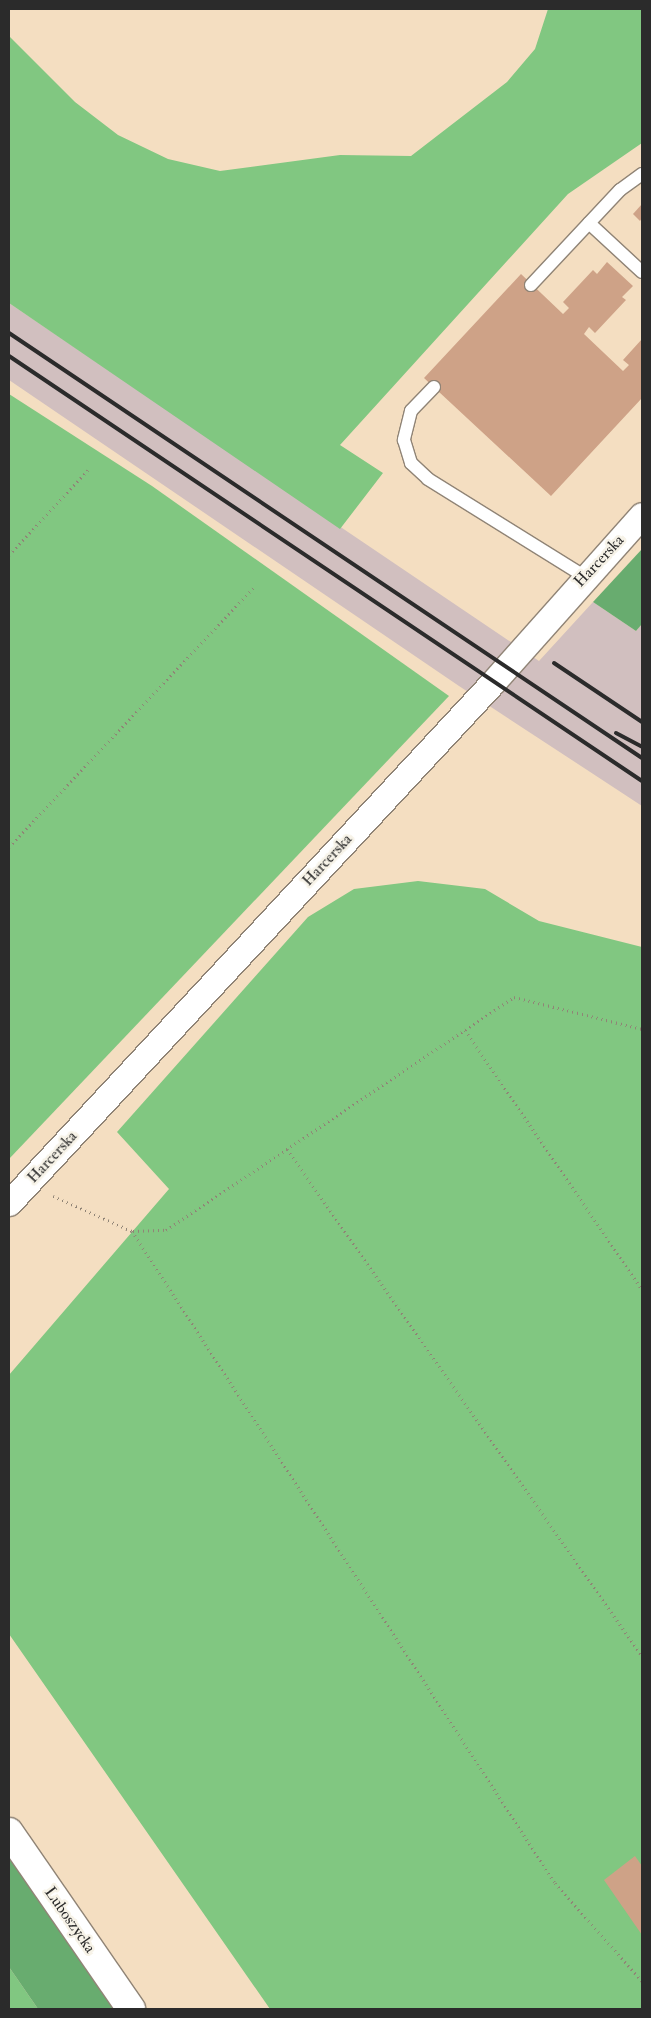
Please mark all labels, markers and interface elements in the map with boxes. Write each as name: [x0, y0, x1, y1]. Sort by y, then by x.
street label: Harcerska: [570, 531, 628, 591]
street label: Harcerska: [298, 830, 356, 890]
street label: Harcerska: [23, 1127, 81, 1187]
street label: Luboszycka: [40, 1883, 100, 1957]

